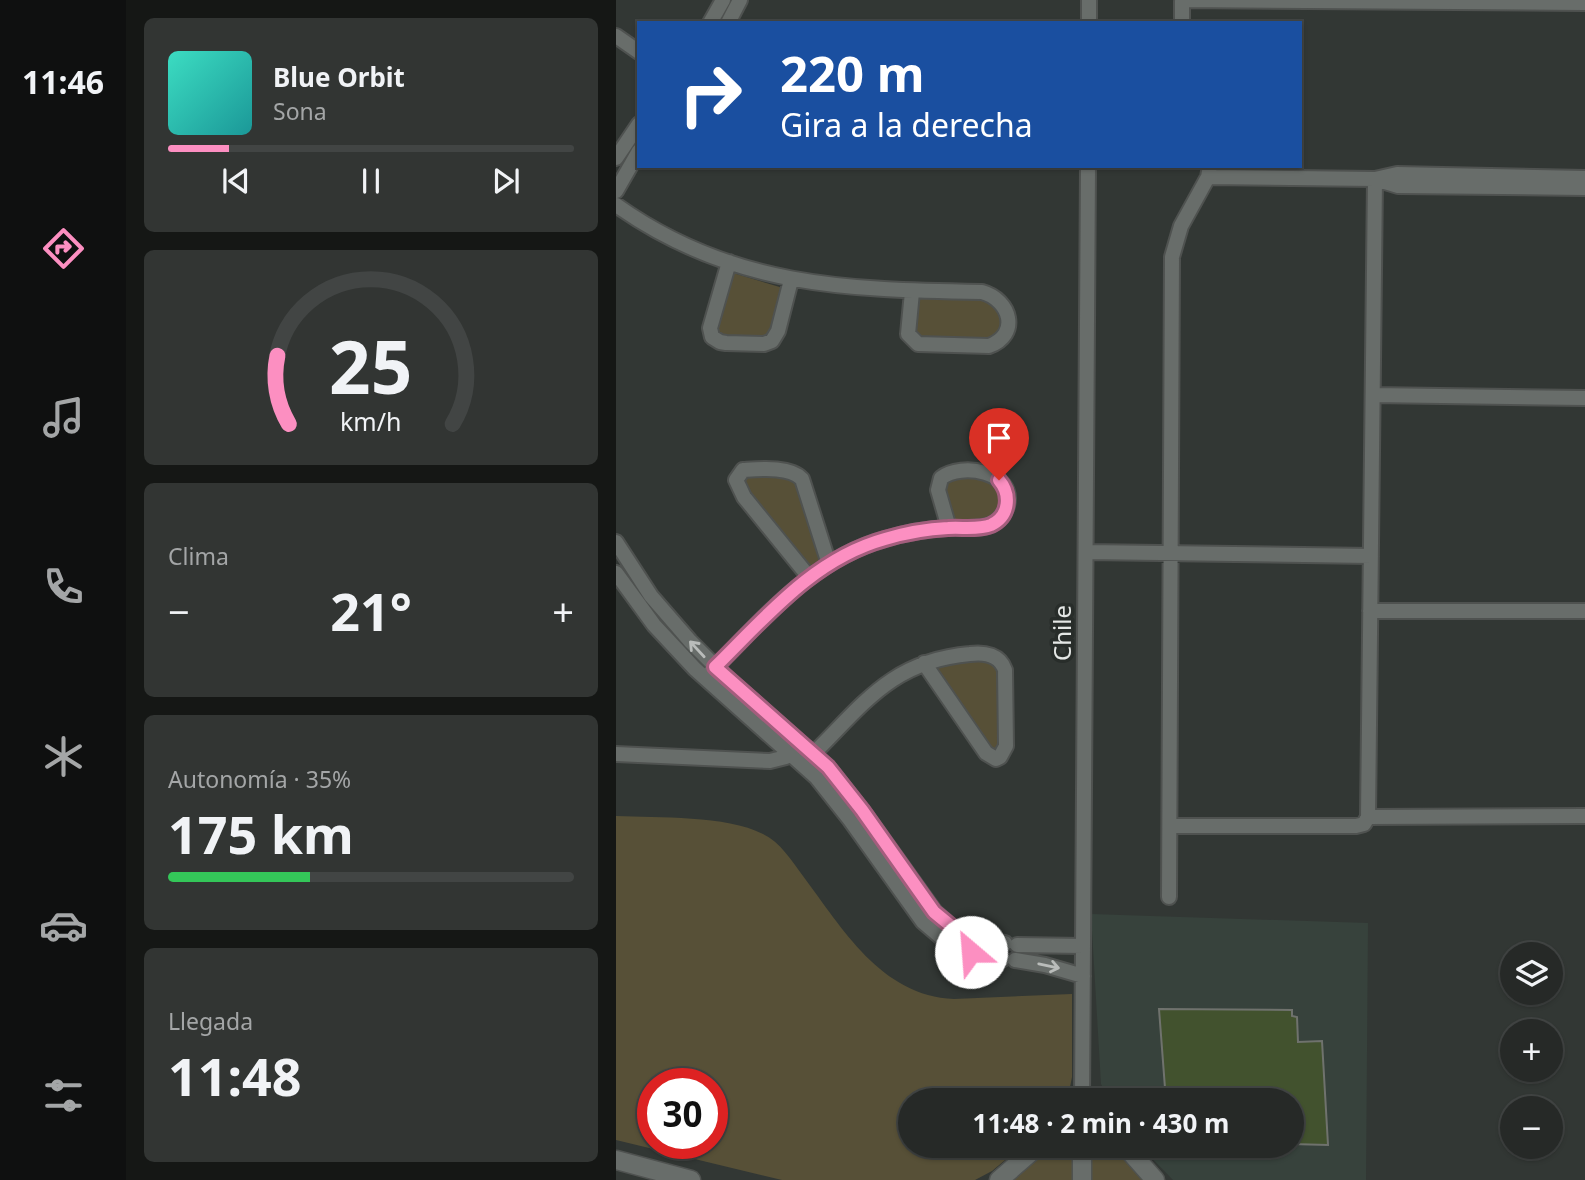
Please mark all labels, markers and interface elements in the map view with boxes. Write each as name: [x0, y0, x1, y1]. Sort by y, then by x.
text: 220 m: [780, 40, 925, 106]
icon: right: [665, 49, 756, 140]
text: Blue Orbit: [273, 59, 405, 95]
text: 11:46: [22, 60, 104, 103]
text: Sona: [273, 95, 327, 127]
text: Gira a la derecha: [780, 103, 1033, 146]
icon: previous: [217, 162, 255, 200]
icon: pause: [352, 162, 390, 200]
icon: next: [487, 162, 525, 200]
icon: directions: [39, 224, 88, 273]
text: 25: [329, 316, 413, 415]
icon: music: [39, 393, 88, 442]
text: km/h: [340, 403, 402, 437]
pin: [969, 408, 1029, 480]
icon: arrive: [980, 419, 1018, 457]
text: Clima: [168, 540, 229, 572]
icon: phone: [39, 562, 88, 611]
text: 21°: [330, 575, 412, 646]
text: −: [168, 585, 190, 637]
text: +: [552, 585, 574, 637]
street label: Chile: [1045, 605, 1078, 661]
one-way arrow: [689, 640, 705, 658]
icon: climate: [39, 732, 88, 781]
text: Autonomía · 35%: [168, 763, 351, 795]
text: 175 km: [168, 798, 354, 869]
icon: car: [39, 901, 88, 950]
position arrow: [934, 915, 1008, 989]
map controls: [1500, 942, 1563, 1159]
button: layers: [1500, 942, 1563, 1005]
one-way arrow: [1037, 960, 1060, 974]
text: Llegada: [168, 1005, 253, 1037]
button: +: [1500, 1019, 1563, 1082]
text: 11:48: [168, 1040, 302, 1111]
speed limit sign: 30: [637, 1068, 728, 1159]
icon: filters: [39, 1071, 88, 1120]
button: −: [1500, 1096, 1563, 1159]
text: 11:48 · 2 min · 430 m: [973, 1105, 1229, 1141]

